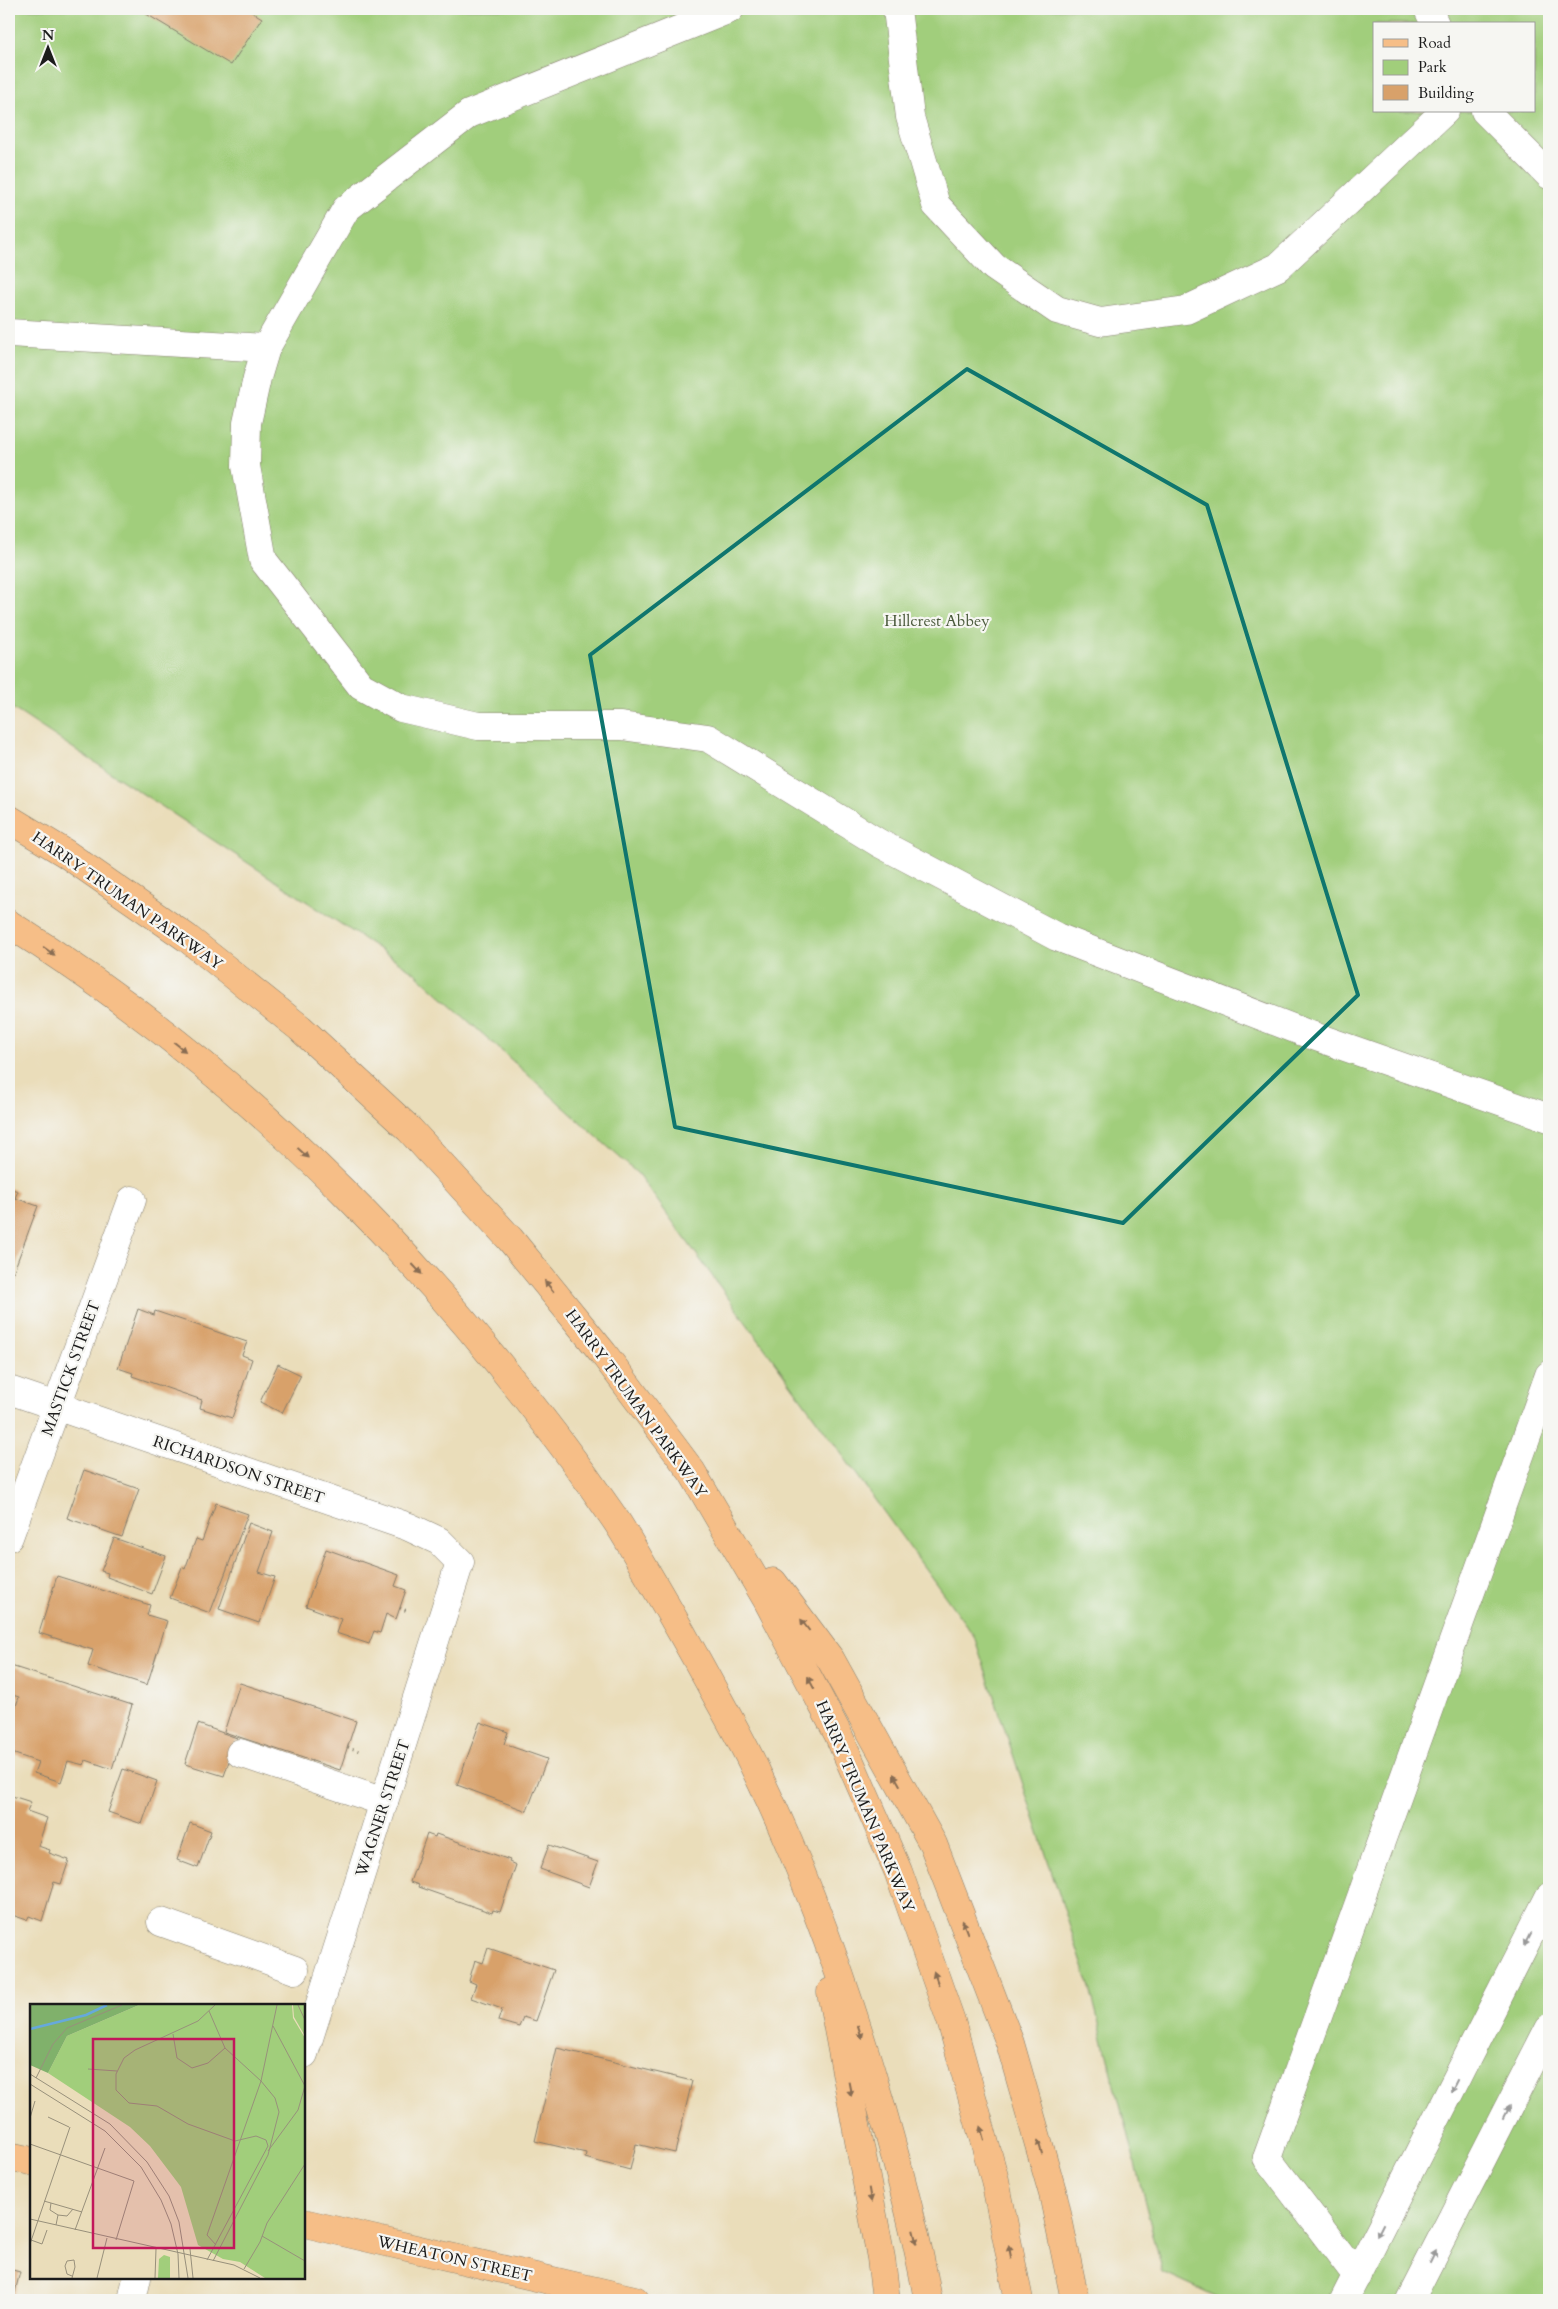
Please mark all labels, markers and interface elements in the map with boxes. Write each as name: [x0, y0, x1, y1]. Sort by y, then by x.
north arrow: [22, 22, 72, 72]
legend: [1373, 22, 1536, 112]
text: N: [42, 26, 54, 45]
text: Road: [1418, 33, 1451, 53]
text: Park: [1418, 57, 1447, 77]
text: Building: [1418, 83, 1474, 103]
park label: Hillcrest Abbey: [884, 610, 990, 632]
street label: HARRY TRUMAN PARKWAY: [28, 826, 227, 975]
one-way arrow: [42, 946, 56, 956]
one-way arrow: [173, 1042, 186, 1053]
one-way arrow: [297, 1148, 309, 1159]
one-way arrow: [411, 1263, 423, 1275]
one-way arrow: [543, 1280, 554, 1293]
street label: MASTICK STREET: [36, 1297, 106, 1439]
street label: HARRY TRUMAN PARKWAY: [560, 1305, 712, 1502]
street label: RICHARDSON STREET: [150, 1430, 327, 1510]
one-way arrow: [800, 1618, 810, 1632]
one-way arrow: [807, 1676, 815, 1691]
street label: HARRY TRUMAN PARKWAY: [810, 1697, 920, 1916]
street label: WAGNER STREET: [350, 1737, 416, 1881]
one-way arrow: [893, 1772, 901, 1787]
one-way arrow: [961, 1919, 969, 1934]
one-way arrow: [1523, 1933, 1532, 1948]
one-way arrow: [931, 1970, 939, 1985]
inset map: [30, 2004, 305, 2279]
one-way arrow: [857, 2025, 864, 2040]
one-way arrow: [1450, 2078, 1458, 2093]
one-way arrow: [846, 2082, 854, 2097]
one-way arrow: [1502, 2105, 1510, 2119]
one-way arrow: [978, 2126, 986, 2141]
one-way arrow: [1035, 2139, 1043, 2154]
one-way arrow: [866, 2187, 874, 2203]
one-way arrow: [1376, 2223, 1384, 2237]
street label: WHEATON STREET: [374, 2230, 535, 2288]
one-way arrow: [911, 2230, 919, 2245]
one-way arrow: [1006, 2245, 1014, 2260]
one-way arrow: [1429, 2250, 1437, 2264]

